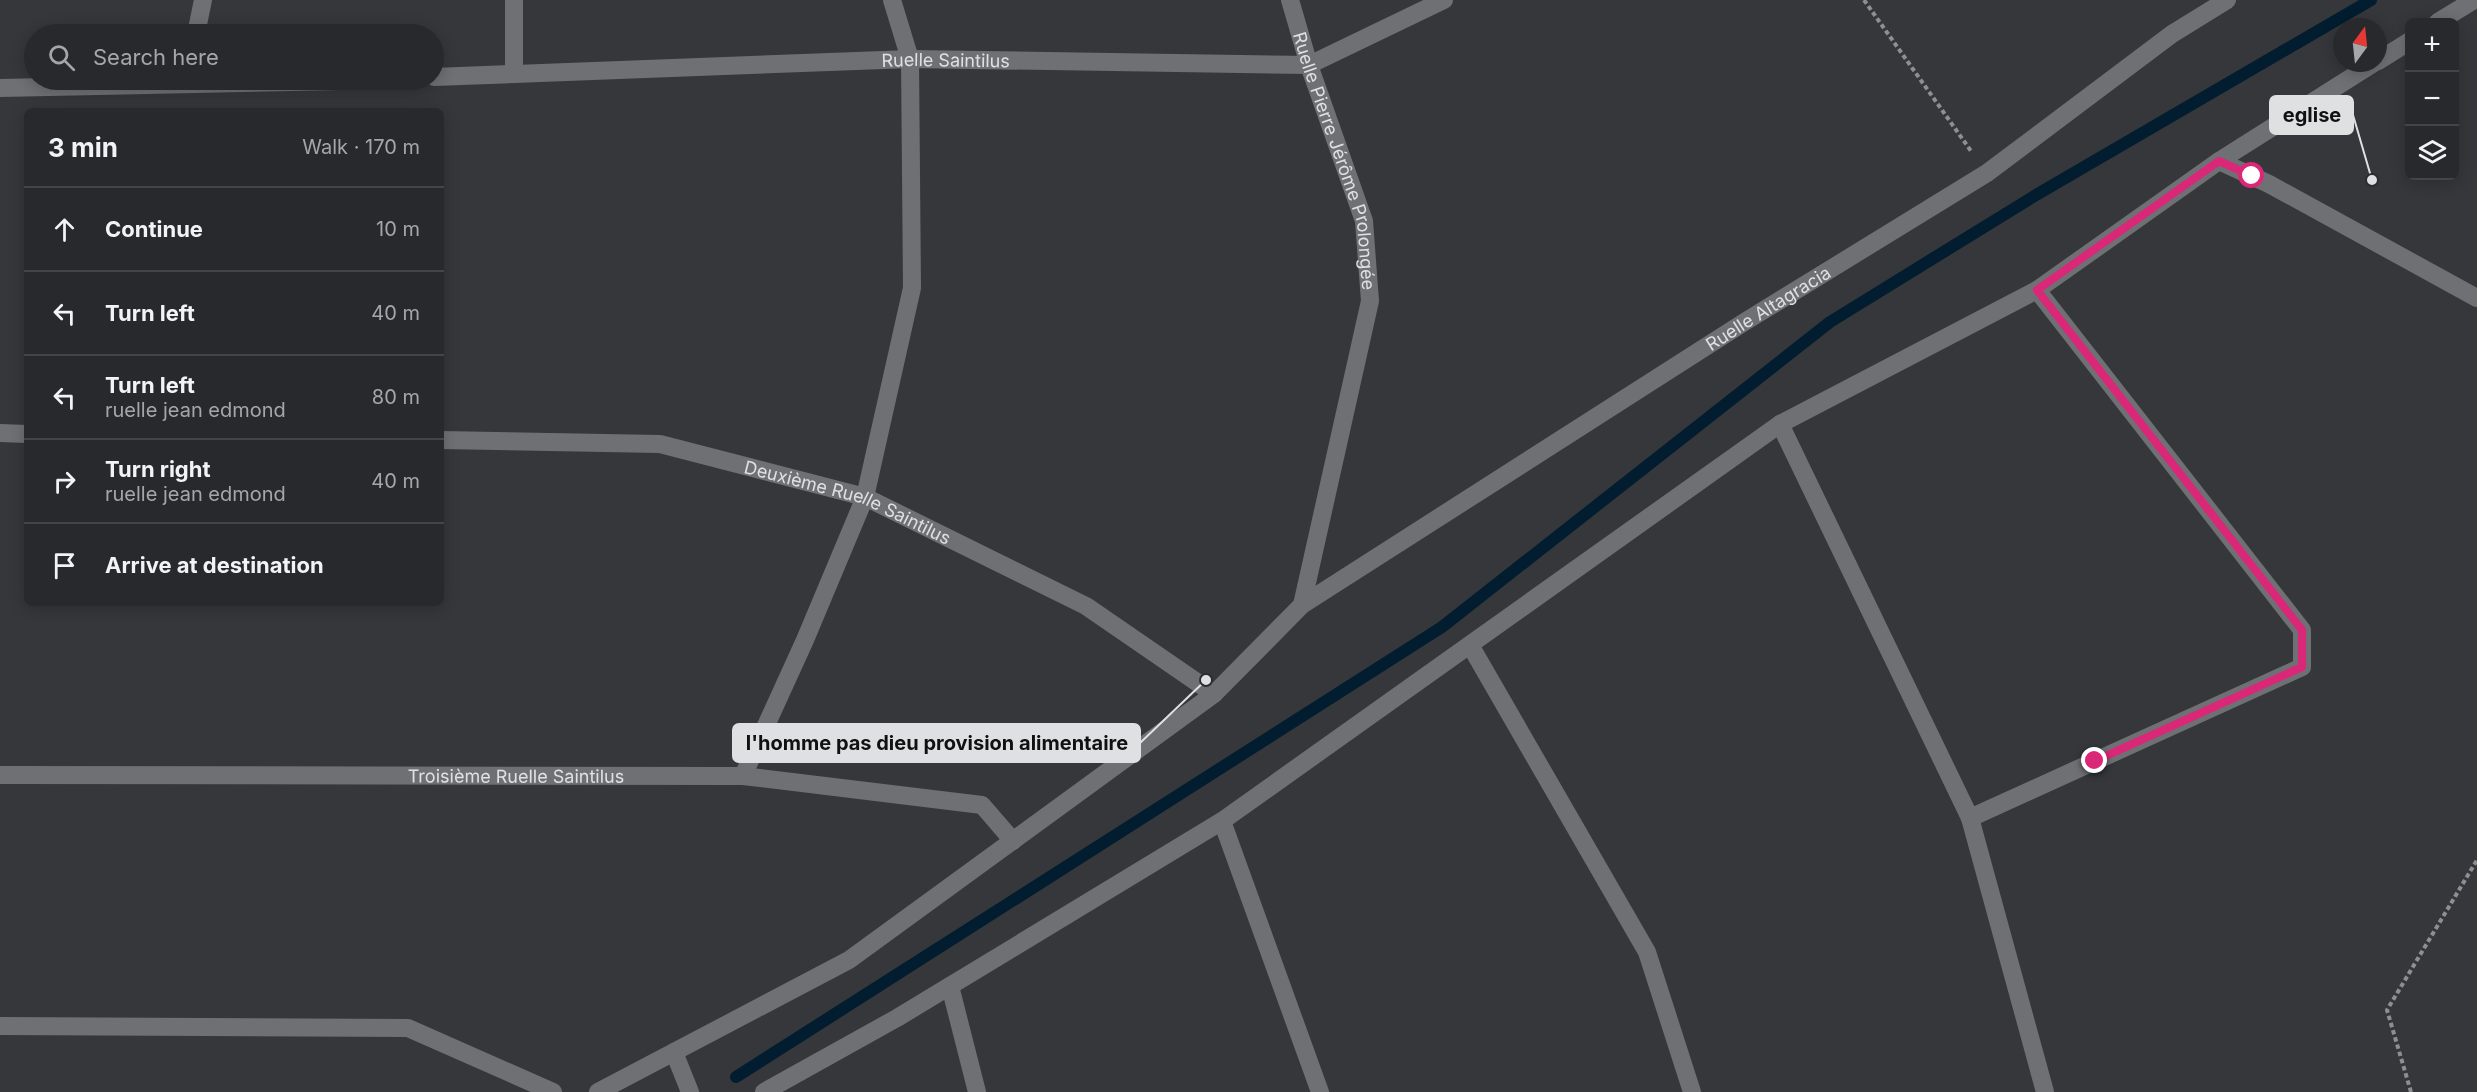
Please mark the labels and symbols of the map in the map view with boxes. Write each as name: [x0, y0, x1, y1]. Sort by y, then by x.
north arrow: [2333, 18, 2387, 72]
street label: Ruelle Pierre Jérôme Prolongée: [1289, 29, 1380, 291]
street label: Ruelle Saintilus: [881, 48, 1010, 71]
callout: eglise: [2270, 96, 2353, 134]
text: eglise: [2283, 103, 2341, 127]
route start: [2238, 162, 2264, 188]
street label: Ruelle Altagracia: [1702, 261, 1834, 355]
street label: Deuxième Ruelle Saintilus: [742, 456, 954, 548]
callout: l'homme pas dieu provision alimentaire: [733, 724, 1140, 762]
text: l'homme pas dieu provision alimentaire: [746, 731, 1128, 755]
route end: [2081, 747, 2107, 773]
street label: Troisième Ruelle Saintilus: [408, 765, 624, 786]

